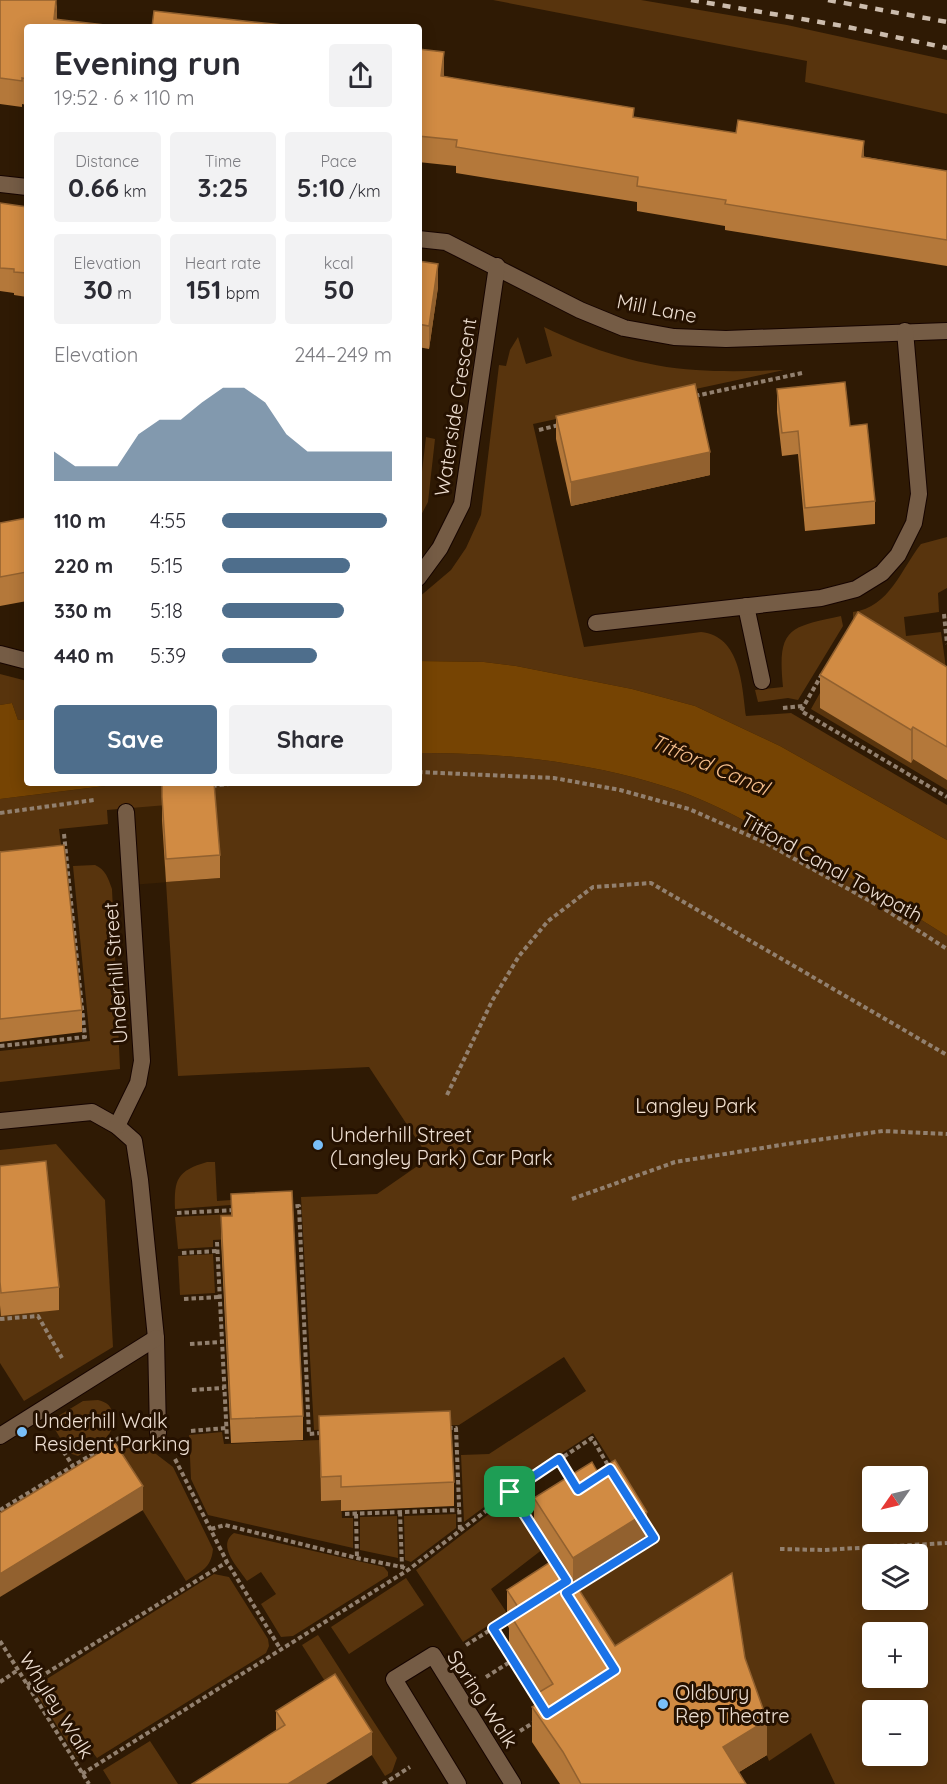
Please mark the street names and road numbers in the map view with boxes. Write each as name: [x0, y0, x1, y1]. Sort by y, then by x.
street label: Mill Lane: [615, 288, 699, 328]
street label: Waterside Crescent: [429, 316, 481, 498]
street label: Titford Canal Towpath: [737, 807, 927, 927]
street label: Underhill Street: [98, 901, 132, 1045]
street label: Spring Walk: [442, 1645, 524, 1753]
street label: Whyley Walk: [14, 1647, 100, 1763]

